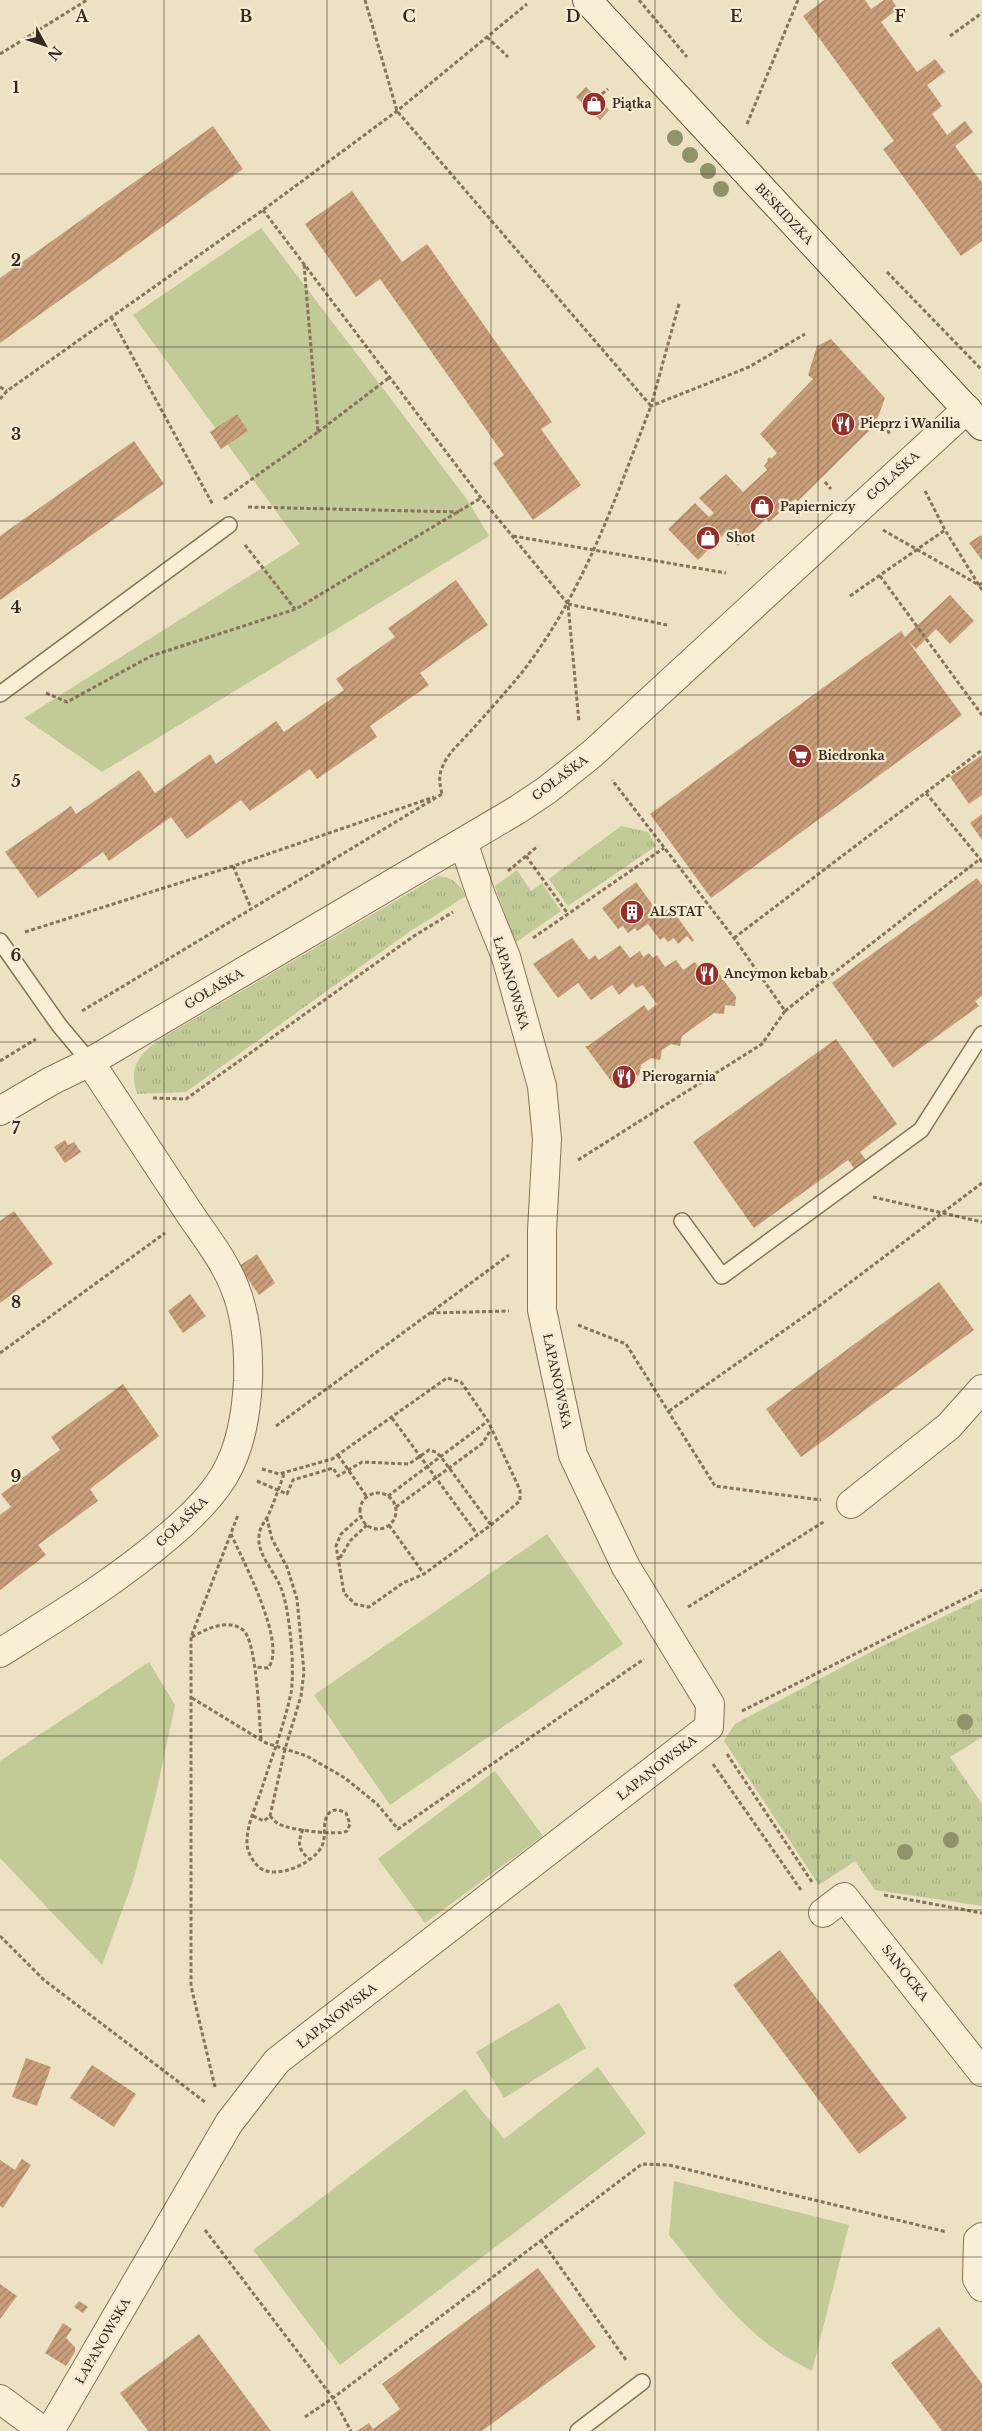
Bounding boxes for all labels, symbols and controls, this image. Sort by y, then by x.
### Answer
text: A [75,6,90,26]
text: B [240,6,253,26]
text: C [402,6,416,26]
text: D [566,6,580,26]
text: E [730,6,742,26]
text: F [894,6,906,26]
north arrow [20,20,70,70]
text: N [44,43,66,64]
text: 1 [13,77,20,97]
shop icon: Piątka [581,91,607,117]
place label: Piątka [612,96,651,111]
street label: BESKIDZKA [752,180,817,248]
text: 2 [11,250,21,270]
restaurant icon: Pieprz i Wanilia [830,411,856,437]
place label: Pieprz i Wanilia [860,416,961,431]
text: 3 [11,424,21,444]
street label: GOŁAŚKA [862,447,923,503]
shop icon: Papierniczy [749,494,775,520]
place label: Papierniczy [780,499,856,514]
shop icon: Shot [695,525,721,551]
place label: Shot [726,530,755,545]
text: 4 [11,597,21,617]
supermarket icon: Biedronka [787,743,813,769]
place label: Biedronka [818,748,885,763]
street label: GOŁAŚKA [528,751,591,803]
text: 5 [11,771,21,791]
building icon: ALSTAT [619,899,645,925]
place label: ALSTAT [649,904,704,919]
street label: ŁAPANOWSKA [490,934,533,1032]
text: 6 [11,945,22,965]
restaurant icon: Ancymon kebab [694,961,720,987]
street label: GOŁAŚKA [181,964,247,1012]
place label: Ancymon kebab [723,966,828,981]
restaurant icon: Pierogarnia [611,1064,637,1090]
place label: Pierogarnia [642,1069,716,1084]
text: 7 [12,1118,21,1138]
text: 8 [11,1292,21,1312]
street label: ŁAPANOWSKA [540,1332,575,1430]
text: 9 [11,1466,22,1486]
street label: GOŁAŚKA [152,1492,211,1550]
street label: ŁAPANOWSKA [614,1731,700,1803]
street label: SANOCKA [879,1942,932,2004]
street label: ŁAPANOWSKA [294,1979,380,2051]
street label: ŁAPANOWSKA [72,2294,134,2386]

